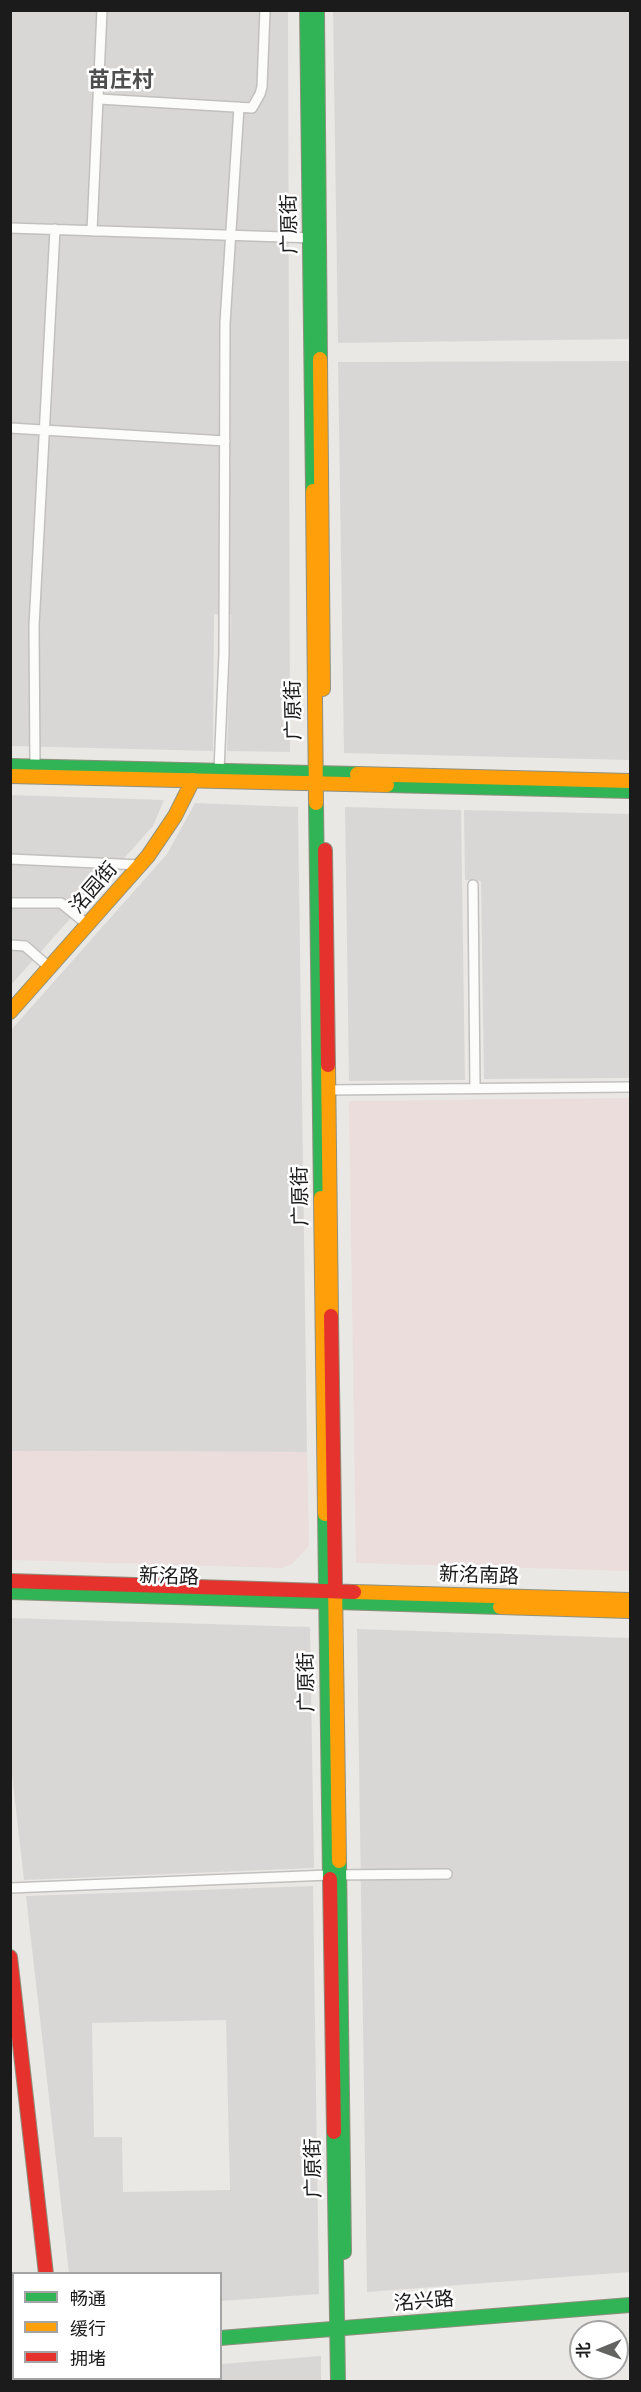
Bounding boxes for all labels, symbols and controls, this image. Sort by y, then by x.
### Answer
district label: 苗庄村 [88,68,154,94]
street label: 广原街 [277,194,303,254]
street label: 广原街 [281,680,307,740]
street label: 洺园街 [65,857,123,919]
street label: 广原街 [288,1166,314,1226]
street label: 新洺南路 [439,1563,519,1589]
street label: 新洺路 [139,1564,199,1590]
street label: 广原街 [294,1652,320,1712]
street label: 广原街 [301,2138,327,2198]
legend [12,2272,222,2380]
text: 畅通 [70,2287,106,2310]
street label: 洺兴路 [393,2287,455,2317]
text: 缓行 [70,2317,106,2340]
north arrow [569,2320,629,2380]
text: 北 [573,2342,593,2358]
text: 拥堵 [70,2347,106,2370]

